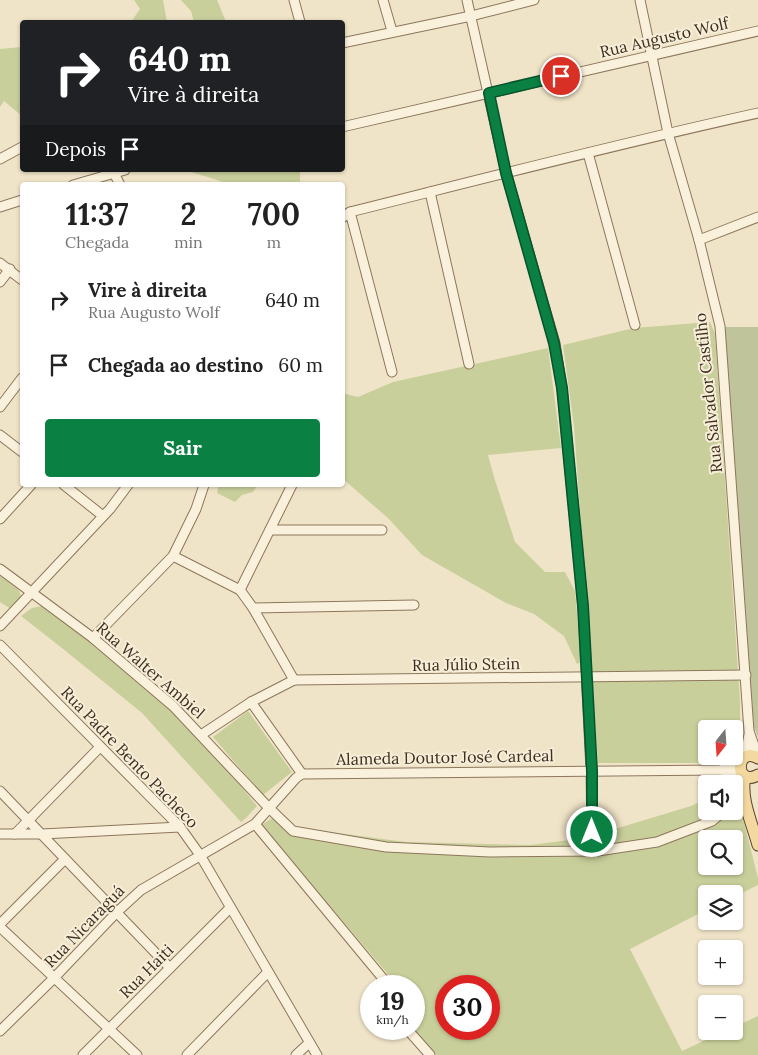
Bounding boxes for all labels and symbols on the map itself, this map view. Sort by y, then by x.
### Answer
street label: Rua Augusto Wolf [598,12,732,62]
pin [540,55,582,97]
street label: Rua Salvador Castilho [690,312,726,474]
street label: Rua Walter Ambiel [93,617,209,723]
street label: Rua Júlio Stein [412,653,520,675]
street label: Rua Padre Bento Pacheco [57,682,203,832]
north arrow [698,720,742,765]
street label: Alameda Doutor José Cardeal [335,745,554,769]
position arrow [565,805,617,857]
street label: Rua Nicaraguá [40,880,128,972]
street label: Rua Haiti [115,940,177,1002]
speed limit sign: 30 [435,975,500,1040]

